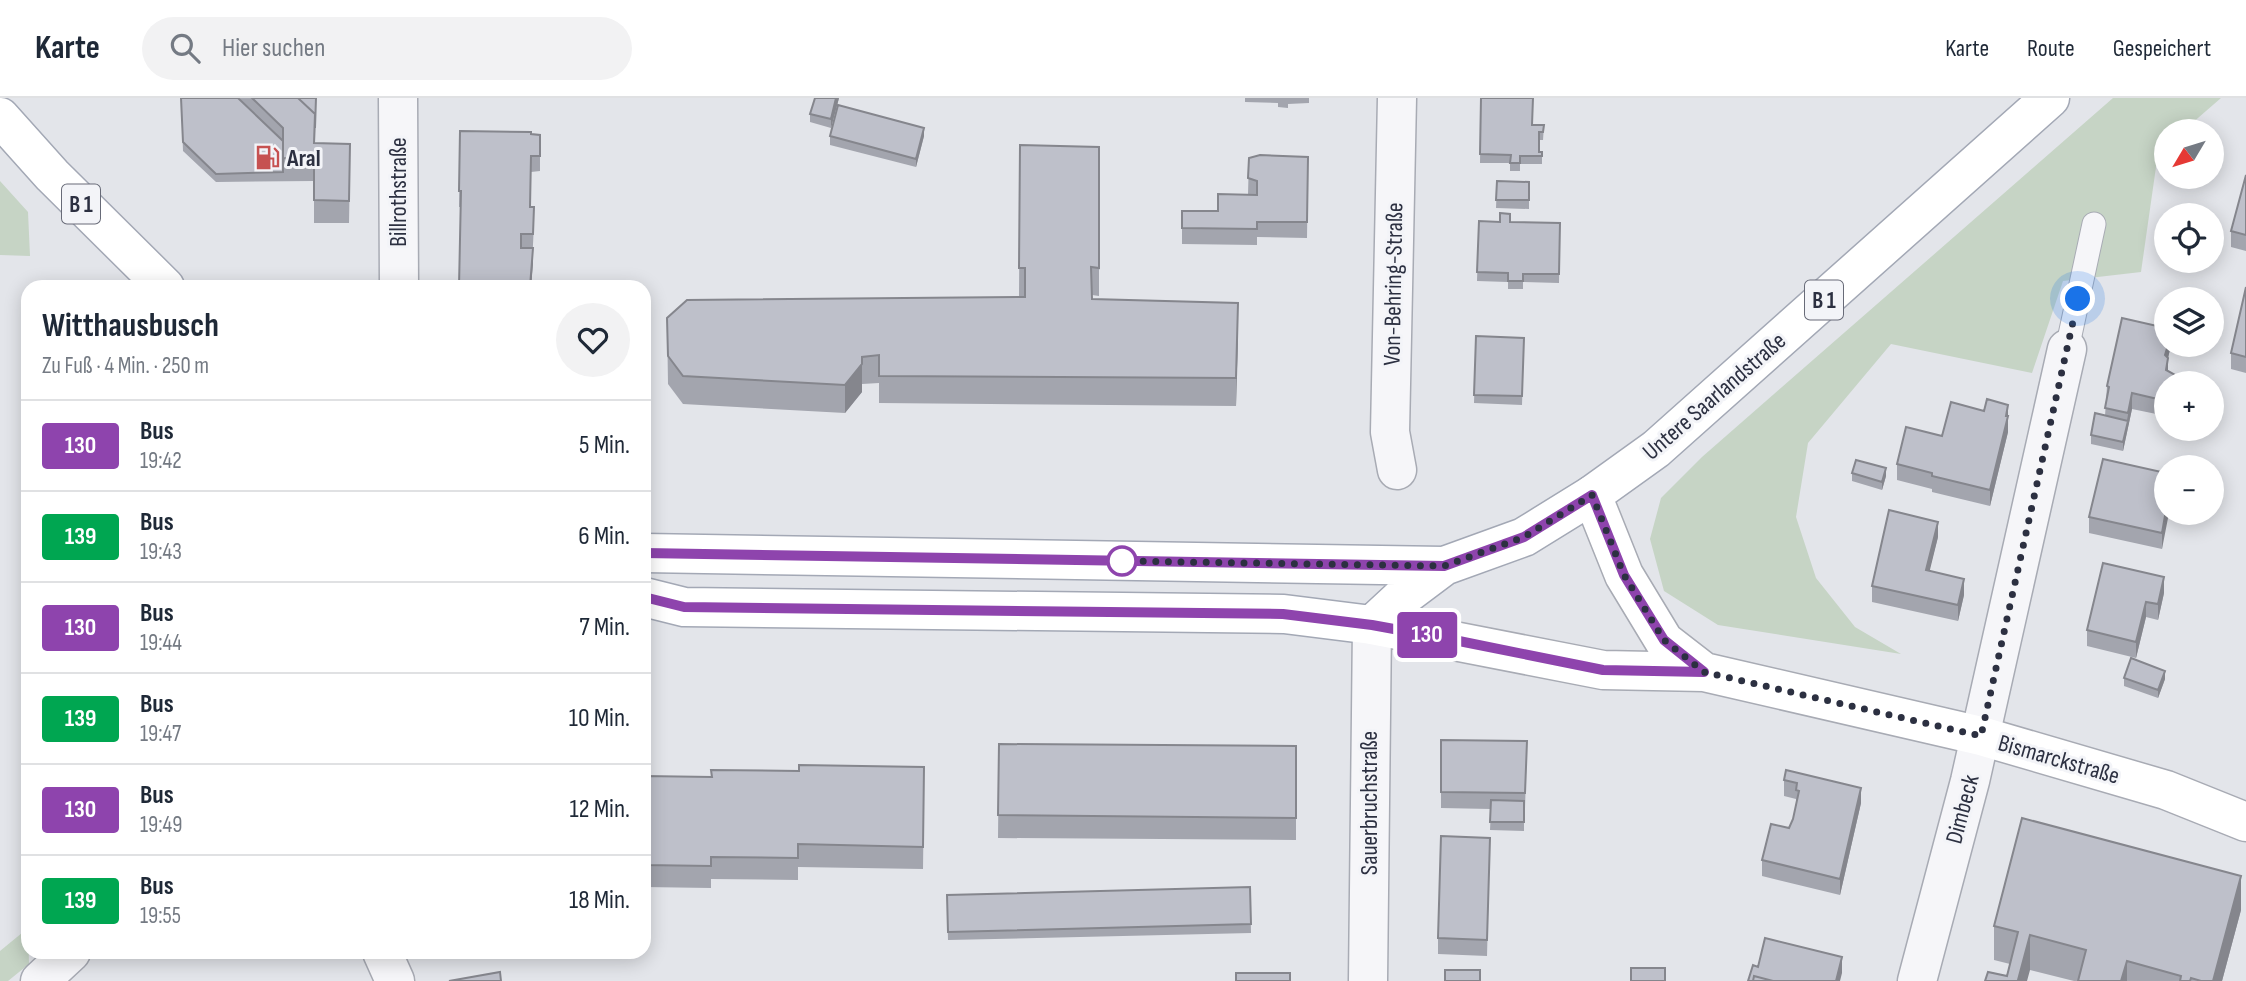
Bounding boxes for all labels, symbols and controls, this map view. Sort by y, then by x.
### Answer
search box [142,17,632,80]
text: Karte [35,28,100,68]
icon: search [166,29,204,67]
text: Hier suchen [222,33,325,64]
text: Karte [1945,34,1989,63]
text: Route [2027,34,2075,63]
text: Gespeichert [2113,34,2211,63]
north arrow [2154,119,2224,189]
map controls [2154,119,2224,525]
street label: Billrothstraße [384,137,413,247]
fuel station icon: Aral [253,144,281,172]
place label: Aral [286,144,321,173]
road number: B 1 [62,184,100,223]
street label: Von-Behring-Straße [1378,202,1409,366]
button: locate [2154,203,2224,273]
road number: B 1 [1805,280,1843,320]
your location [2060,281,2095,316]
button: layers [2154,287,2224,357]
button: heart [556,303,630,377]
text: Witthausbusch [42,306,219,346]
street label: Untere Saarlandstraße [1637,326,1792,466]
text: Zu Fuß · 4 Min. · 250 m [42,352,209,380]
button: + [2154,371,2224,441]
text: Bus [140,416,174,447]
text: 5 Min. [579,430,630,461]
text: 130 [65,431,96,460]
text: 19:42 [140,447,182,475]
button: − [2154,455,2224,525]
text: Bus [140,507,174,538]
text: 6 Min. [578,521,630,552]
text: 139 [65,522,96,551]
text: 19:43 [140,538,182,566]
unlabelled marker [1107,546,1137,576]
text: Bus [140,598,174,629]
text: 7 Min. [579,612,630,643]
line badge: 130 [1387,612,1467,658]
text: 130 [65,613,96,642]
text: 130 [1411,620,1443,649]
text: 19:44 [140,629,182,657]
text: Bus [140,689,174,720]
text: 10 Min. [569,703,630,734]
text: 139 [65,704,96,733]
text: 19:47 [140,720,181,748]
street label: Bismarckstraße [1995,728,2123,791]
street label: Sauerbruchstraße [1355,731,1384,875]
street label: Dimbeck [1939,772,1986,847]
text: Bus [140,780,174,811]
text: 12 Min. [569,794,630,825]
text: 130 [65,795,96,824]
text: 19:49 [140,811,182,839]
text: Bus [140,871,174,902]
text: 18 Min. [569,885,630,916]
text: 139 [65,886,96,915]
text: 19:55 [140,902,181,930]

